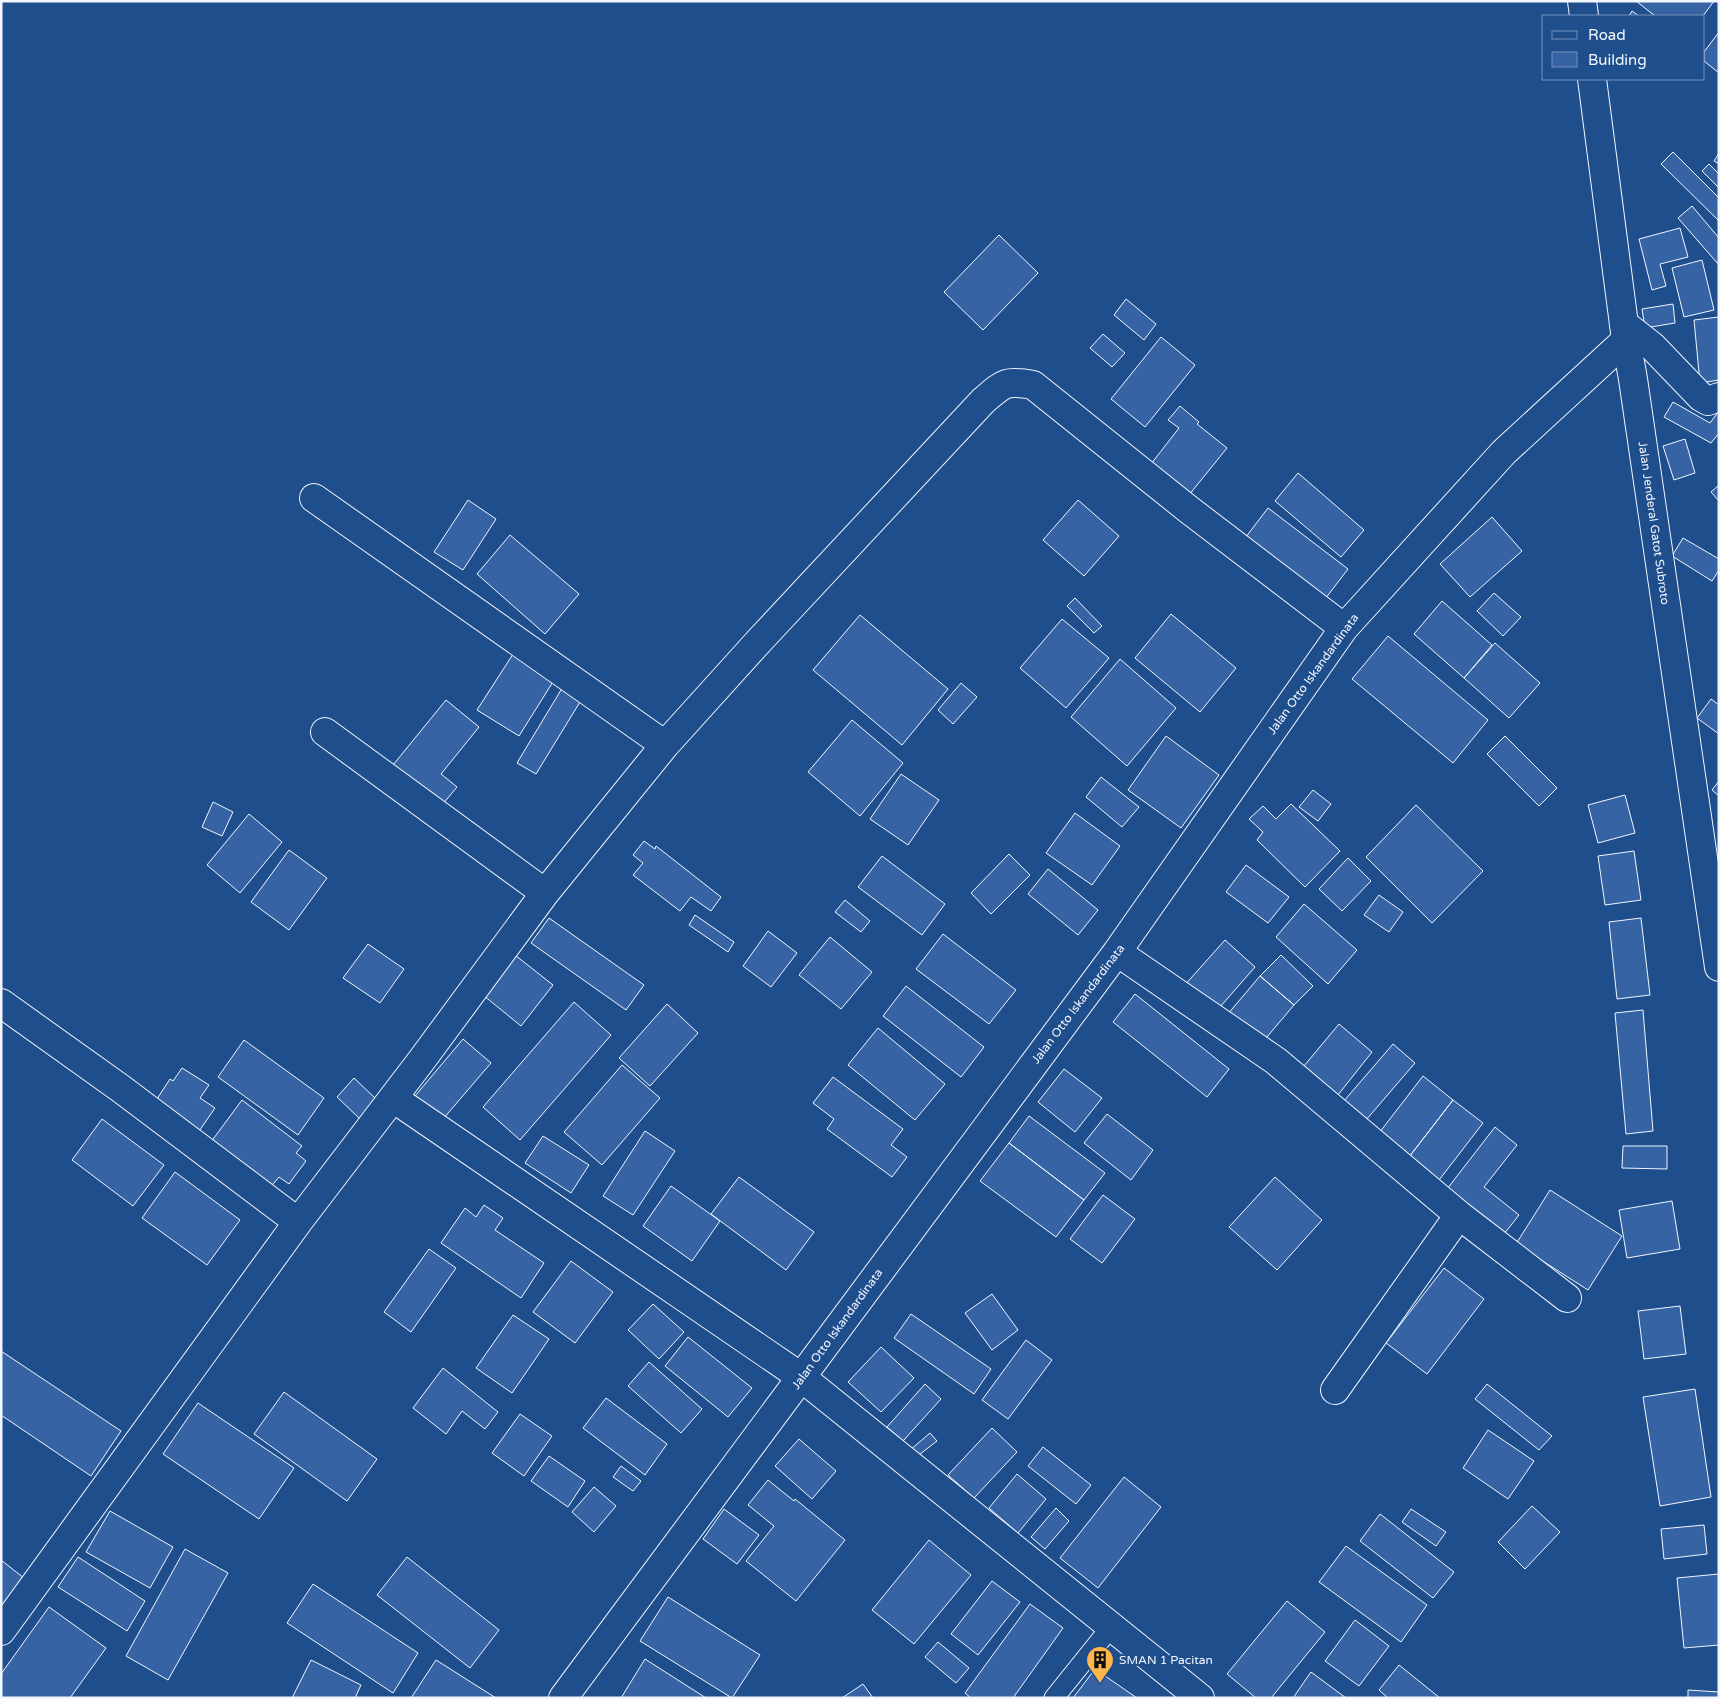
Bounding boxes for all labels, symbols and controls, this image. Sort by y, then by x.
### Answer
legend [1542,15,1705,80]
text: Road [1588,26,1626,44]
text: Building [1588,51,1647,69]
street label: Jalan Jenderal Gatot Subroto [1636,440,1672,606]
street label: Jalan Otto Iskandardinata [1264,611,1362,737]
street label: Jalan Otto Iskandardinata [1029,942,1127,1066]
street label: Jalan Otto Iskandardinata [788,1266,886,1392]
building icon: SMAN 1 Pacitan [1085,1645,1115,1684]
place label: SMAN 1 Pacitan [1119,1653,1213,1667]

